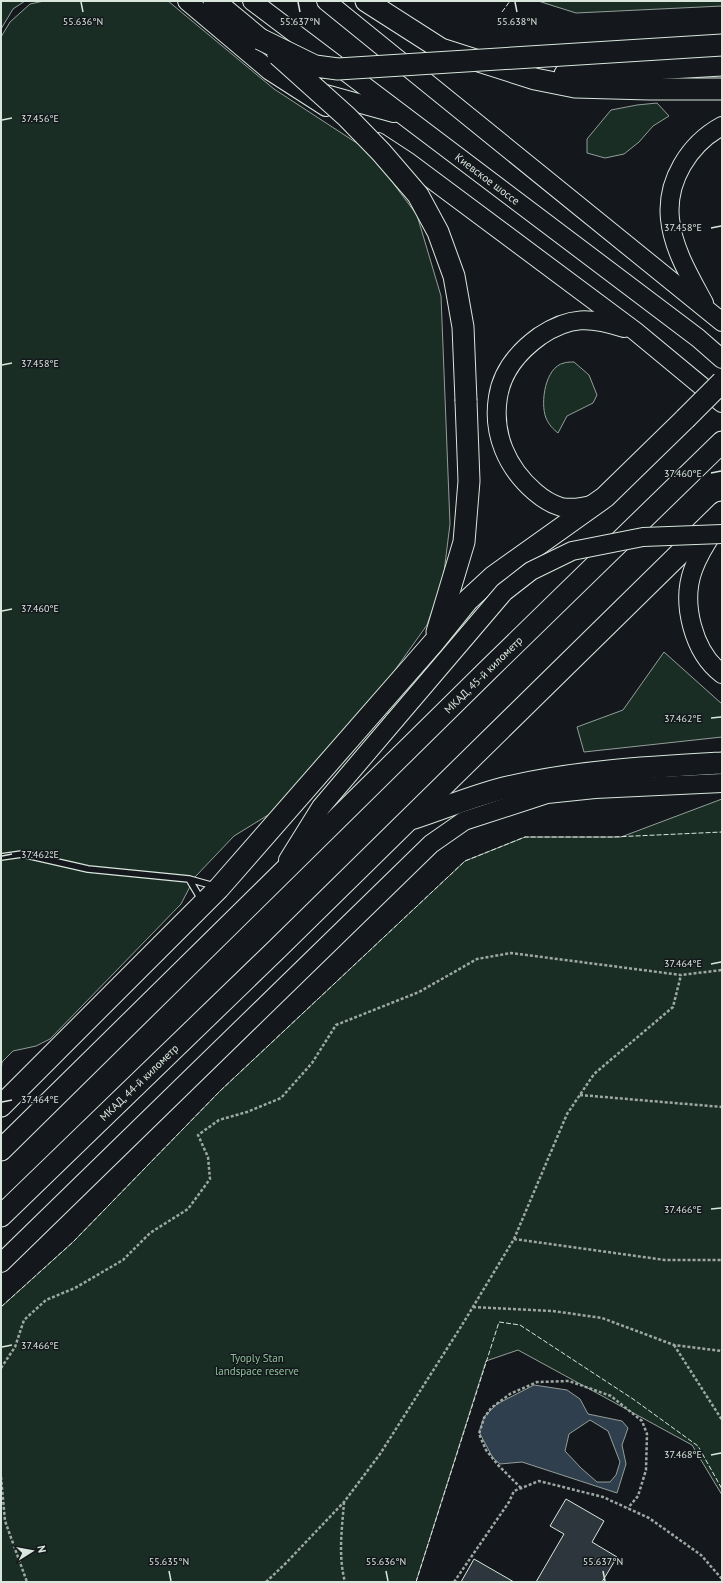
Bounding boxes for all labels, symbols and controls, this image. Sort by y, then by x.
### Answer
text: 55.636°N [63,15,103,28]
text: 55.637°N [280,15,320,28]
text: 55.638°N [497,15,537,28]
text: 37.456°E [21,112,59,125]
street label: Киевское шоссе [452,150,523,208]
text: 37.458°E [664,221,702,234]
text: 37.458°E [21,357,59,370]
text: 37.460°E [664,467,702,480]
text: 37.460°E [21,602,59,615]
street label: МКАД, 45-й километр [441,633,525,716]
text: 37.462°E [664,712,702,725]
text: 37.462°E [21,848,59,861]
text: 37.464°E [664,957,702,970]
street label: МКАД, 44-й километр [97,1041,181,1124]
text: 37.464°E [21,1093,59,1106]
text: 37.466°E [664,1203,702,1216]
text: 37.466°E [21,1339,59,1352]
park label: Tyoply Stan landspace reserve [215,1351,299,1378]
text: 37.468°E [664,1448,702,1461]
north arrow [12,1531,52,1571]
text: N [34,1544,49,1554]
text: 55.635°N [149,1555,189,1568]
text: 55.636°N [366,1555,406,1568]
text: 55.637°N [583,1555,623,1568]

